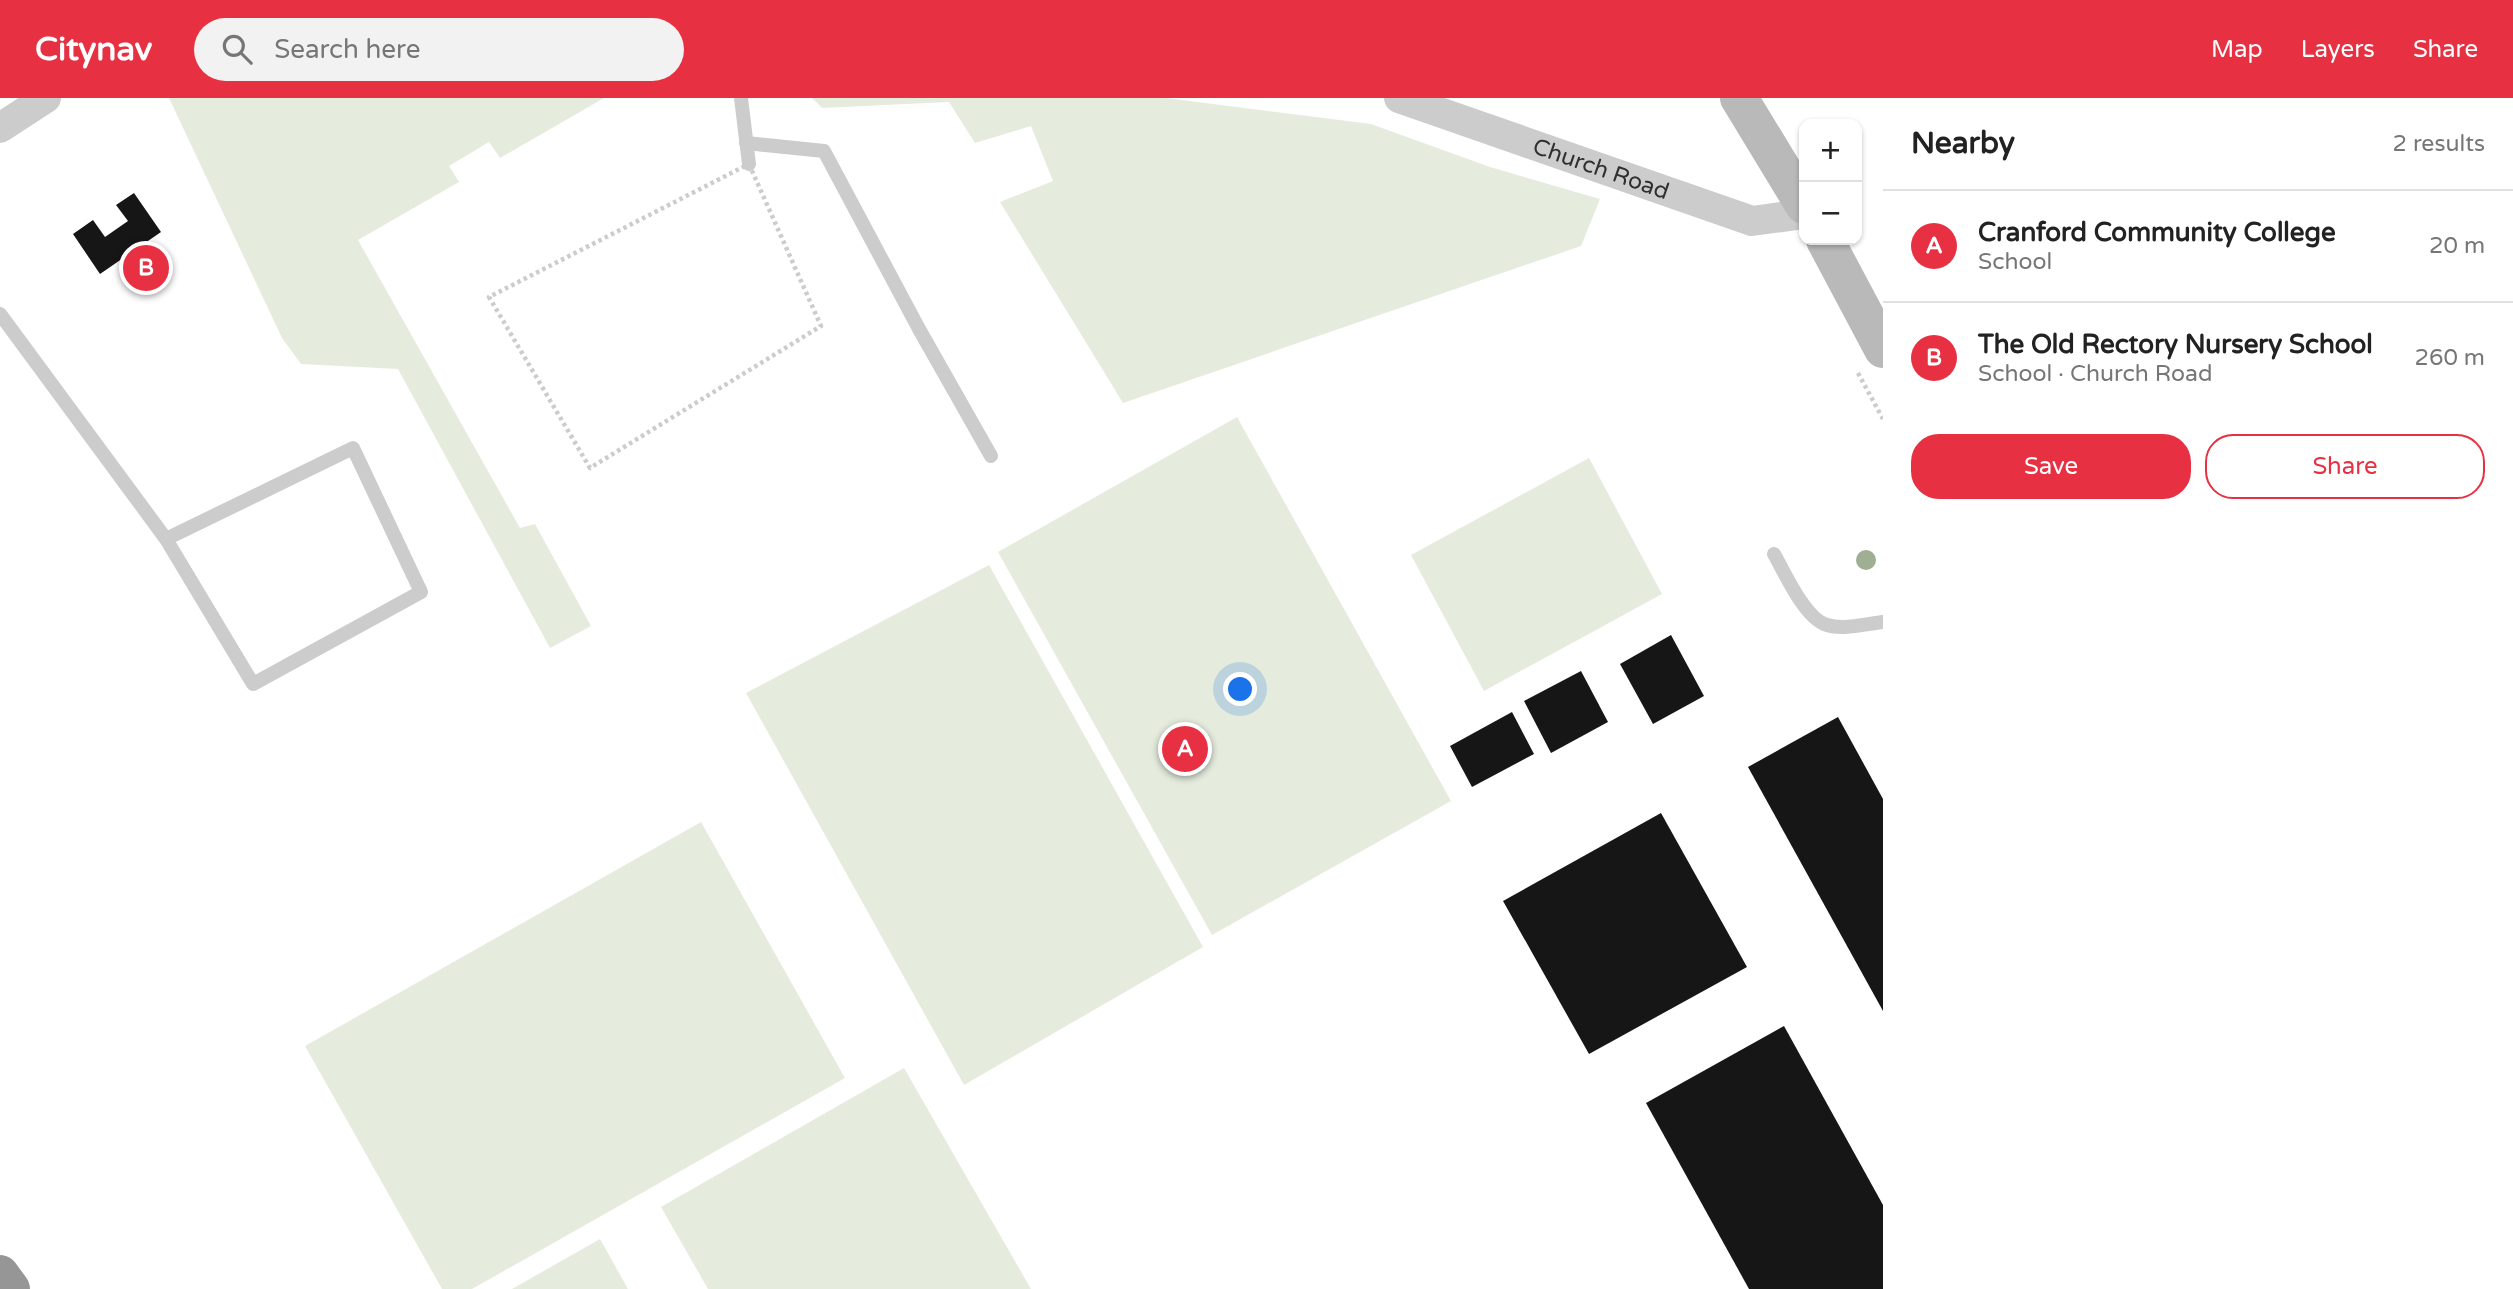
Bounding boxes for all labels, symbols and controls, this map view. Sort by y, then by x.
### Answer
search box [194,18,684,81]
text: Citynav [35,30,152,69]
icon: search [218,30,256,68]
text: Search here [274,34,420,65]
text: Map [2211,35,2263,64]
text: Layers [2301,35,2375,64]
text: Share [2413,35,2478,64]
map controls [1799,119,1862,245]
button: + [1799,119,1862,182]
text: Nearby [1911,125,2015,162]
text: 2 results [2392,130,2485,158]
street label: Church Road [1529,133,1673,206]
button: − [1799,182,1862,245]
text: Cranford Community College [1978,217,2336,248]
text: A [1925,232,1943,260]
text: 20 m [2429,232,2485,260]
pin: B [123,242,169,294]
text: School [1978,248,2052,276]
text: The Old Rectory Nursery School [1978,329,2373,360]
text: B [1926,344,1942,372]
text: 260 m [2415,344,2485,372]
text: School · Church Road [1978,360,2213,388]
button: Save [1911,434,2191,499]
button: Share [2205,434,2485,499]
your location [1223,672,1257,706]
pin: A [1162,723,1208,775]

